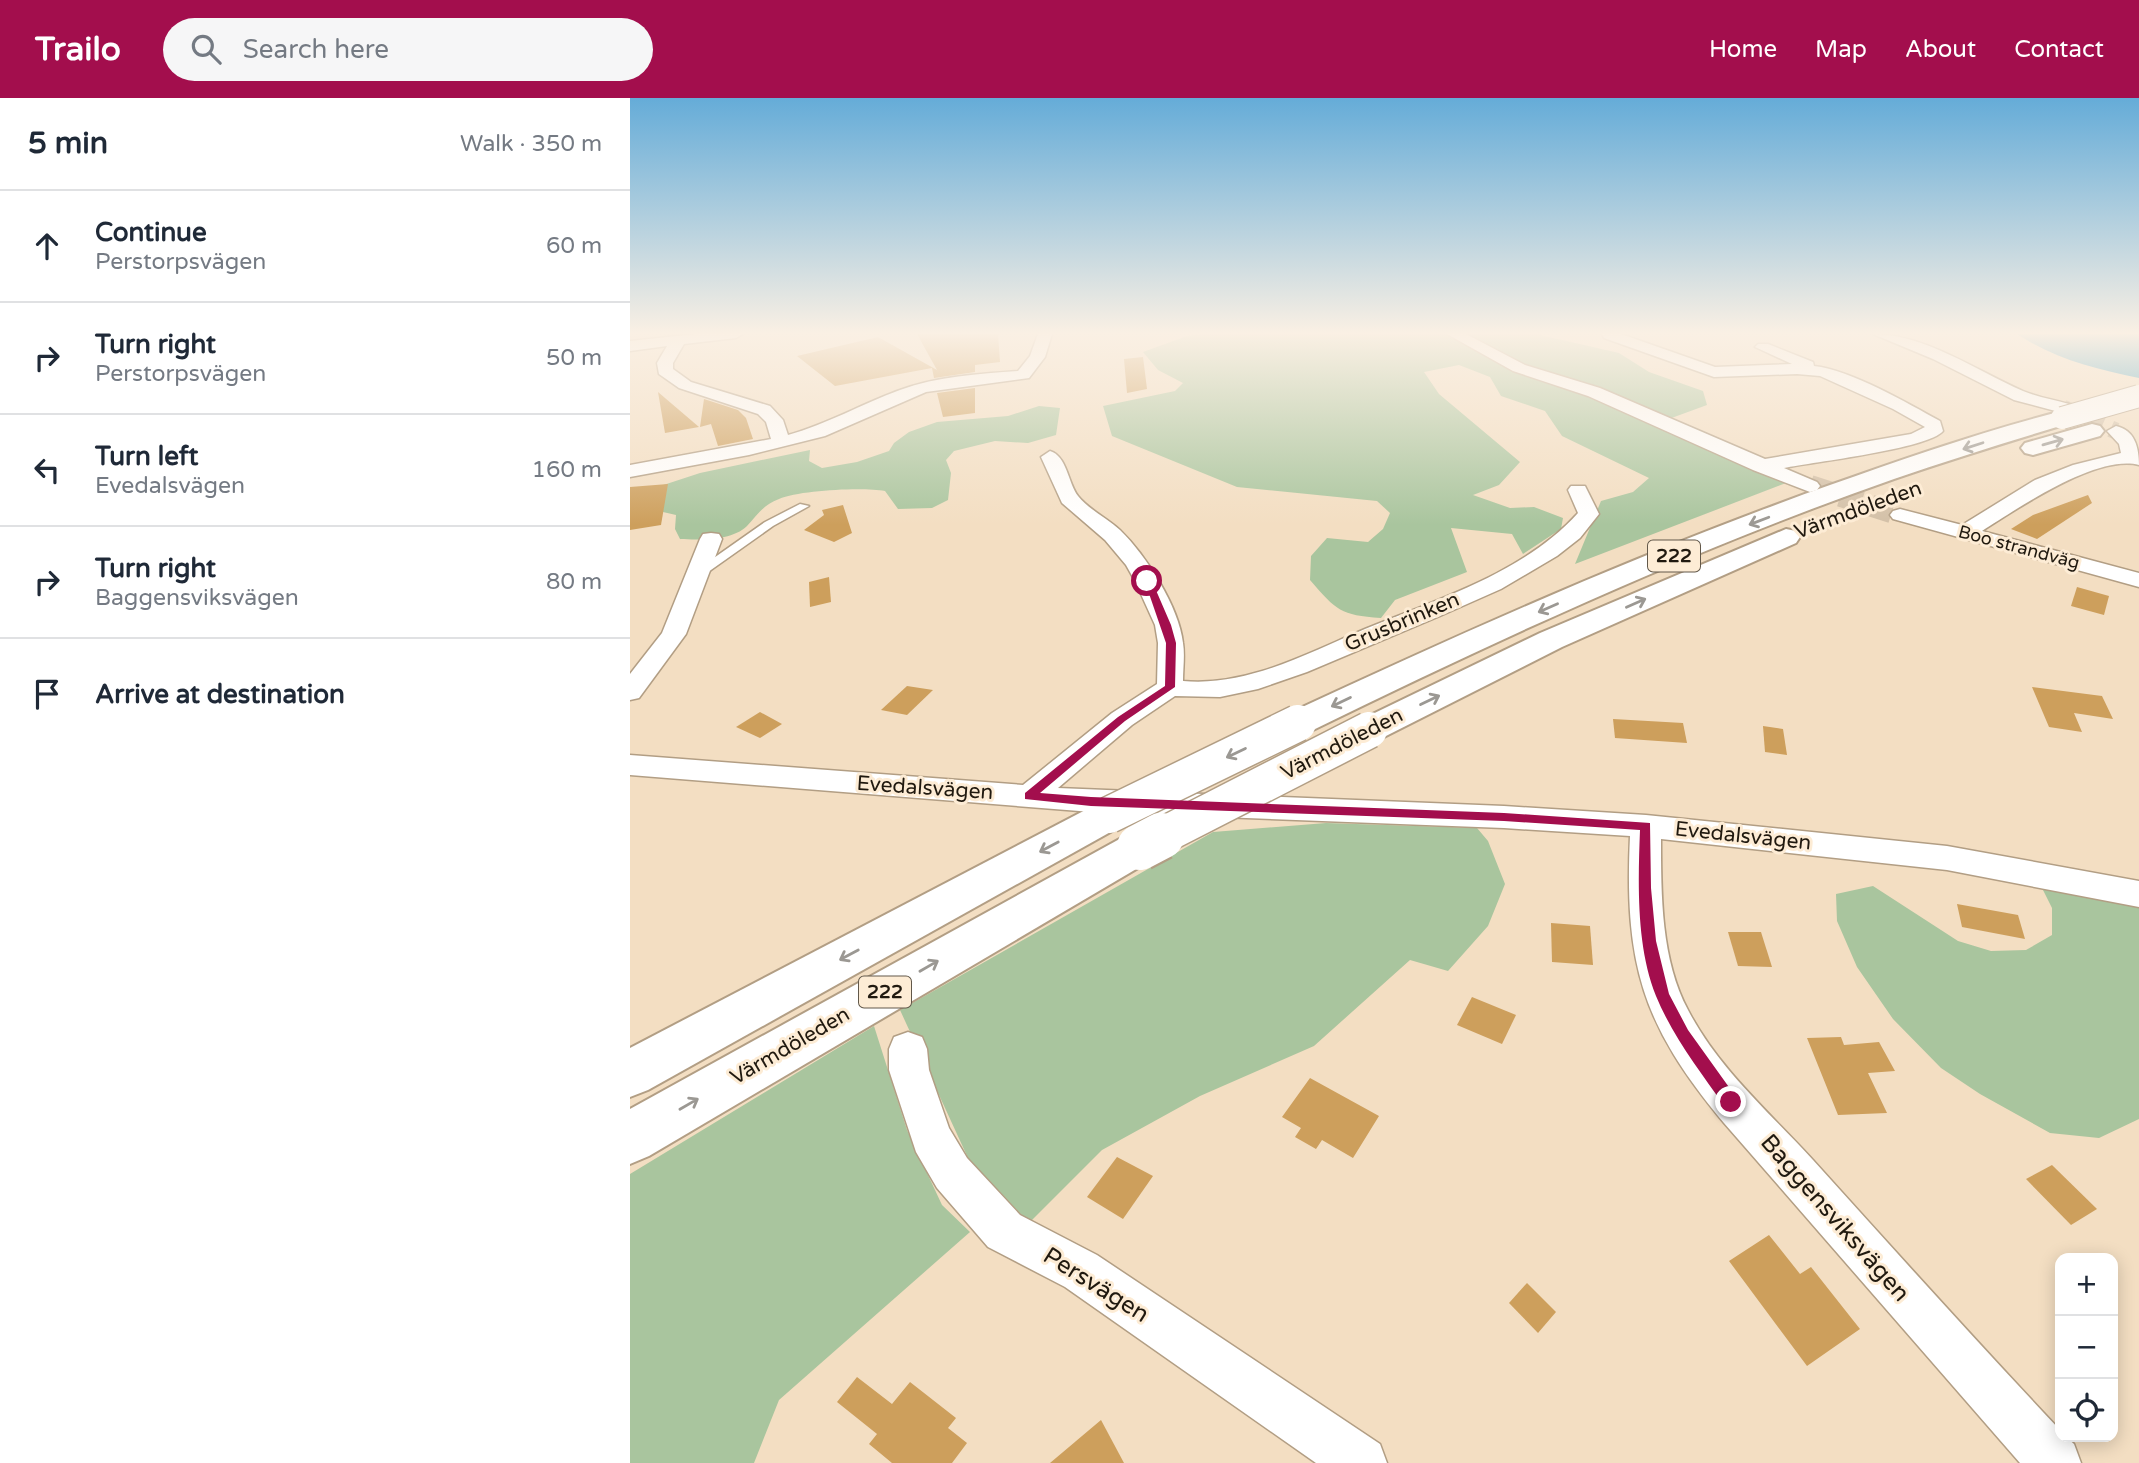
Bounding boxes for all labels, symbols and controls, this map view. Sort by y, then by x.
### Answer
search box [163,18,653,81]
text: Trailo [35,30,121,69]
icon: search [187,30,225,68]
text: Search here [243,34,389,65]
text: Home [1709,35,1777,64]
text: Map [1815,35,1867,64]
text: About [1905,35,1976,64]
text: Contact [2014,35,2104,64]
text: 5 min [28,125,108,162]
text: Walk · 350 m [460,130,602,158]
text: Continue [95,217,207,248]
icon: ahead [28,227,66,265]
text: 60 m [546,232,602,260]
text: Perstorpsvägen [95,248,266,276]
text: Turn right [95,329,216,360]
icon: right [28,339,66,377]
text: 50 m [546,344,602,372]
text: Perstorpsvägen [95,360,266,388]
one-way arrow [2041,435,2064,448]
one-way arrow [1963,440,1985,453]
text: Turn left [95,441,198,472]
icon: left [28,451,66,489]
text: 160 m [532,456,602,484]
text: Evedalsvägen [95,472,245,500]
street label: Värmdöleden [1791,475,1925,545]
one-way arrow [1748,516,1770,529]
street label: Boo strandväg [1956,520,2082,574]
road number: 222 [1648,540,1700,572]
text: Turn right [95,553,216,584]
icon: right [28,563,66,601]
route start [1131,565,1162,596]
text: 80 m [546,568,602,596]
text: Baggensviksvägen [95,584,299,612]
street label: Grusbrinken [1341,587,1463,657]
one-way arrow [1624,596,1646,609]
one-way arrow [1538,602,1560,615]
icon: arrive [28,675,66,713]
text: Arrive at destination [95,679,345,710]
one-way arrow [1419,693,1440,707]
one-way arrow [1331,696,1352,709]
street label: Värmdöleden [1277,703,1407,785]
one-way arrow [1226,746,1247,760]
street label: Evedalsvägen [856,771,994,805]
street label: Evedalsvägen [1674,816,1812,856]
one-way arrow [1039,841,1060,854]
one-way arrow [839,948,859,962]
one-way arrow [919,959,939,973]
road number: 222 [859,976,911,1007]
street label: Värmdöleden [726,1002,854,1090]
route end [1715,1086,1746,1117]
one-way arrow [679,1097,699,1111]
street label: Baggensviksvägen [1754,1128,1916,1308]
street label: Persvägen [1038,1241,1154,1329]
map controls [2055,1253,2118,1442]
button: + [2055,1253,2118,1316]
button: − [2055,1316,2118,1379]
button: locate [2055,1379,2118,1442]

